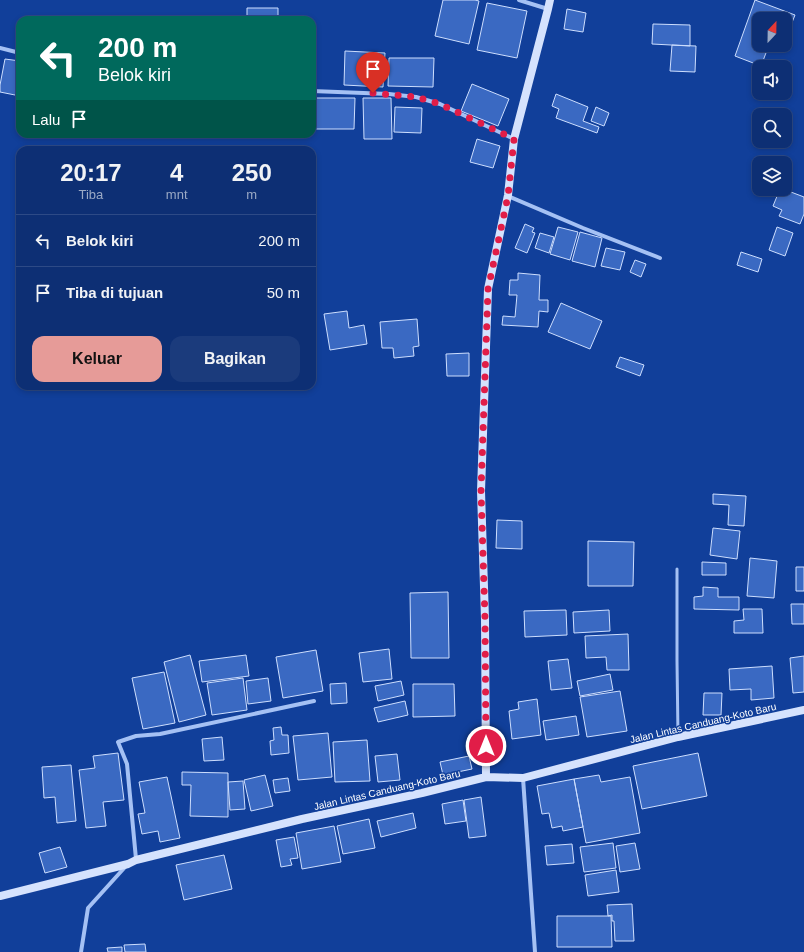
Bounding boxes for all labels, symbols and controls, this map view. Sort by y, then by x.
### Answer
north arrow [752,12,792,52]
map controls [752,12,792,196]
icon: left [32,32,84,84]
text: 200 m [98,32,177,63]
pin [356,52,390,93]
icon: arrive [362,58,384,80]
button: sound [752,60,792,100]
text: Belok kiri [98,65,171,85]
icon: arrive [68,108,90,130]
button: search [752,108,792,148]
text: Lalu [32,111,60,128]
button: layers [752,156,792,196]
text: 20:17 [60,159,122,186]
text: 4 [170,159,183,186]
text: 250 [232,159,272,186]
text: Tiba [79,187,103,202]
text: mnt [166,187,188,202]
text: m [246,187,257,202]
icon: left [32,230,54,252]
text: Belok kiri [66,232,134,249]
text: 200 m [258,232,300,249]
icon: arrive [32,282,54,304]
text: Tiba di tujuan [66,284,163,301]
text: 50 m [267,284,300,301]
button: Keluar [32,336,162,382]
button: Bagikan [170,336,300,382]
street label: Jalan Lintas Canduang-Koto Baru [629,701,777,745]
position arrow [465,725,507,767]
street label: Jalan Lintas Canduang-Koto Baru [313,768,461,812]

